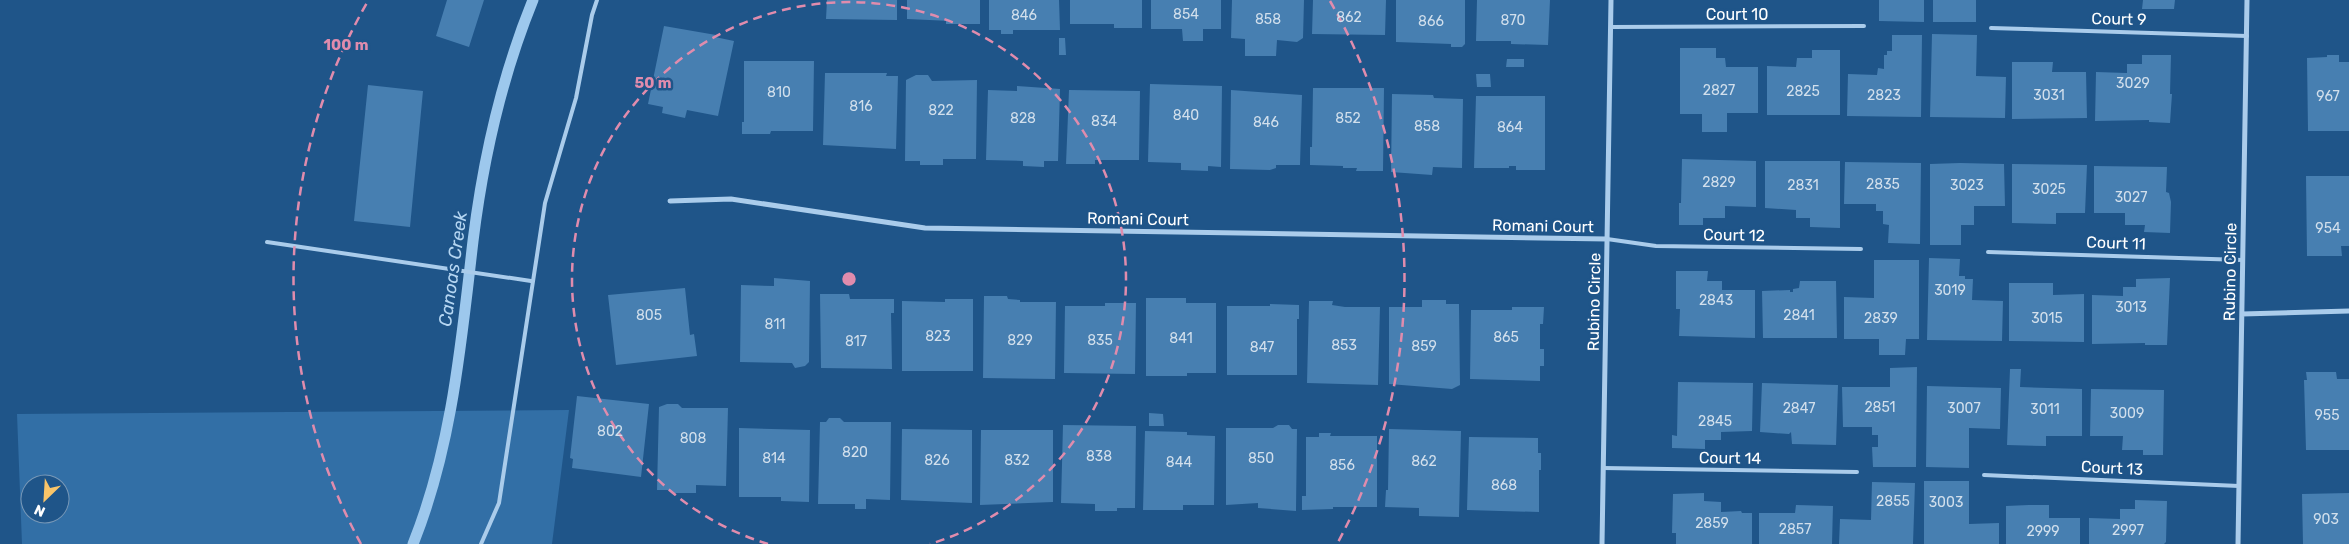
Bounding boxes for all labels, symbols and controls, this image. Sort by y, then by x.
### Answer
street label: Court 10 [1706,5,1768,24]
house number: 854 [1173,6,1199,23]
house number: 846 [1011,7,1037,24]
house number: 862 [1336,9,1362,26]
street label: Court 9 [2091,9,2147,29]
house number: 858 [1255,11,1281,28]
house number: 870 [1501,12,1526,29]
house number: 866 [1418,13,1444,30]
text: 100 m [324,36,368,54]
text: 50 m [635,74,671,92]
house number: 3029 [2116,75,2150,92]
house number: 2827 [1703,82,1735,99]
house number: 2825 [1786,83,1820,100]
house number: 810 [767,84,791,101]
house number: 2823 [1867,87,1901,104]
house number: 3031 [2033,87,2065,104]
house number: 967 [2316,88,2340,105]
house number: 816 [849,98,873,115]
house number: 822 [928,102,954,119]
house number: 840 [1173,107,1199,124]
house number: 828 [1010,110,1036,127]
house number: 852 [1335,110,1361,127]
house number: 834 [1091,113,1117,130]
house number: 846 [1253,114,1279,131]
house number: 858 [1414,118,1440,135]
house number: 864 [1497,119,1523,136]
house number: 2829 [1702,174,1736,191]
house number: 2835 [1866,176,1900,193]
house number: 2831 [1787,177,1819,194]
house number: 3023 [1950,177,1984,194]
house number: 3025 [2032,181,2066,198]
house number: 3027 [2115,189,2147,206]
water label: Canoas Creek [434,209,472,328]
street label: Romani Court [1087,209,1189,229]
street label: Romani Court [1492,216,1594,236]
house number: 954 [2315,220,2341,237]
street label: Rubino Circle [2220,223,2240,321]
street label: Court 12 [1703,225,1765,245]
street label: Court 11 [2086,232,2146,254]
street label: Rubino Circle [1584,253,1604,351]
centre of rings [840,270,858,288]
house number: 3019 [1934,282,1966,299]
house number: 2843 [1699,292,1733,309]
house number: 3013 [2115,299,2147,316]
house number: 805 [636,307,662,324]
house number: 2841 [1783,307,1815,324]
house number: 2839 [1864,310,1898,327]
house number: 3015 [2031,310,2063,327]
house number: 811 [765,316,785,333]
house number: 823 [925,328,951,345]
house number: 865 [1493,329,1519,346]
house number: 841 [1169,330,1193,347]
house number: 829 [1007,332,1033,349]
house number: 835 [1087,332,1113,349]
house number: 817 [845,333,867,350]
house number: 853 [1331,337,1357,354]
house number: 859 [1411,338,1437,355]
house number: 847 [1250,339,1274,356]
house number: 2851 [1864,399,1896,416]
house number: 2847 [1783,400,1815,417]
house number: 3007 [1947,400,1981,417]
house number: 3011 [2030,401,2060,418]
house number: 3009 [2110,405,2144,422]
house number: 955 [2315,407,2339,424]
house number: 2845 [1698,413,1732,430]
house number: 802 [597,423,623,440]
house number: 808 [680,430,706,447]
house number: 820 [842,444,868,461]
house number: 838 [1086,448,1112,465]
street label: Court 14 [1699,448,1761,468]
house number: 814 [762,450,786,467]
house number: 850 [1248,450,1274,467]
house number: 826 [924,452,950,469]
house number: 832 [1004,452,1030,469]
house number: 862 [1411,453,1437,470]
house number: 844 [1166,454,1192,471]
house number: 856 [1329,457,1355,474]
street label: Court 13 [2080,457,2144,479]
north arrow [20,474,70,524]
house number: 868 [1491,477,1517,494]
house number: 2855 [1876,493,1910,510]
house number: 3003 [1929,494,1963,511]
text: N [32,500,48,520]
house number: 903 [2313,511,2339,528]
house number: 2859 [1695,515,1729,532]
house number: 2857 [1779,521,1811,538]
house number: 2997 [2112,522,2144,539]
house number: 2999 [2026,523,2060,540]

